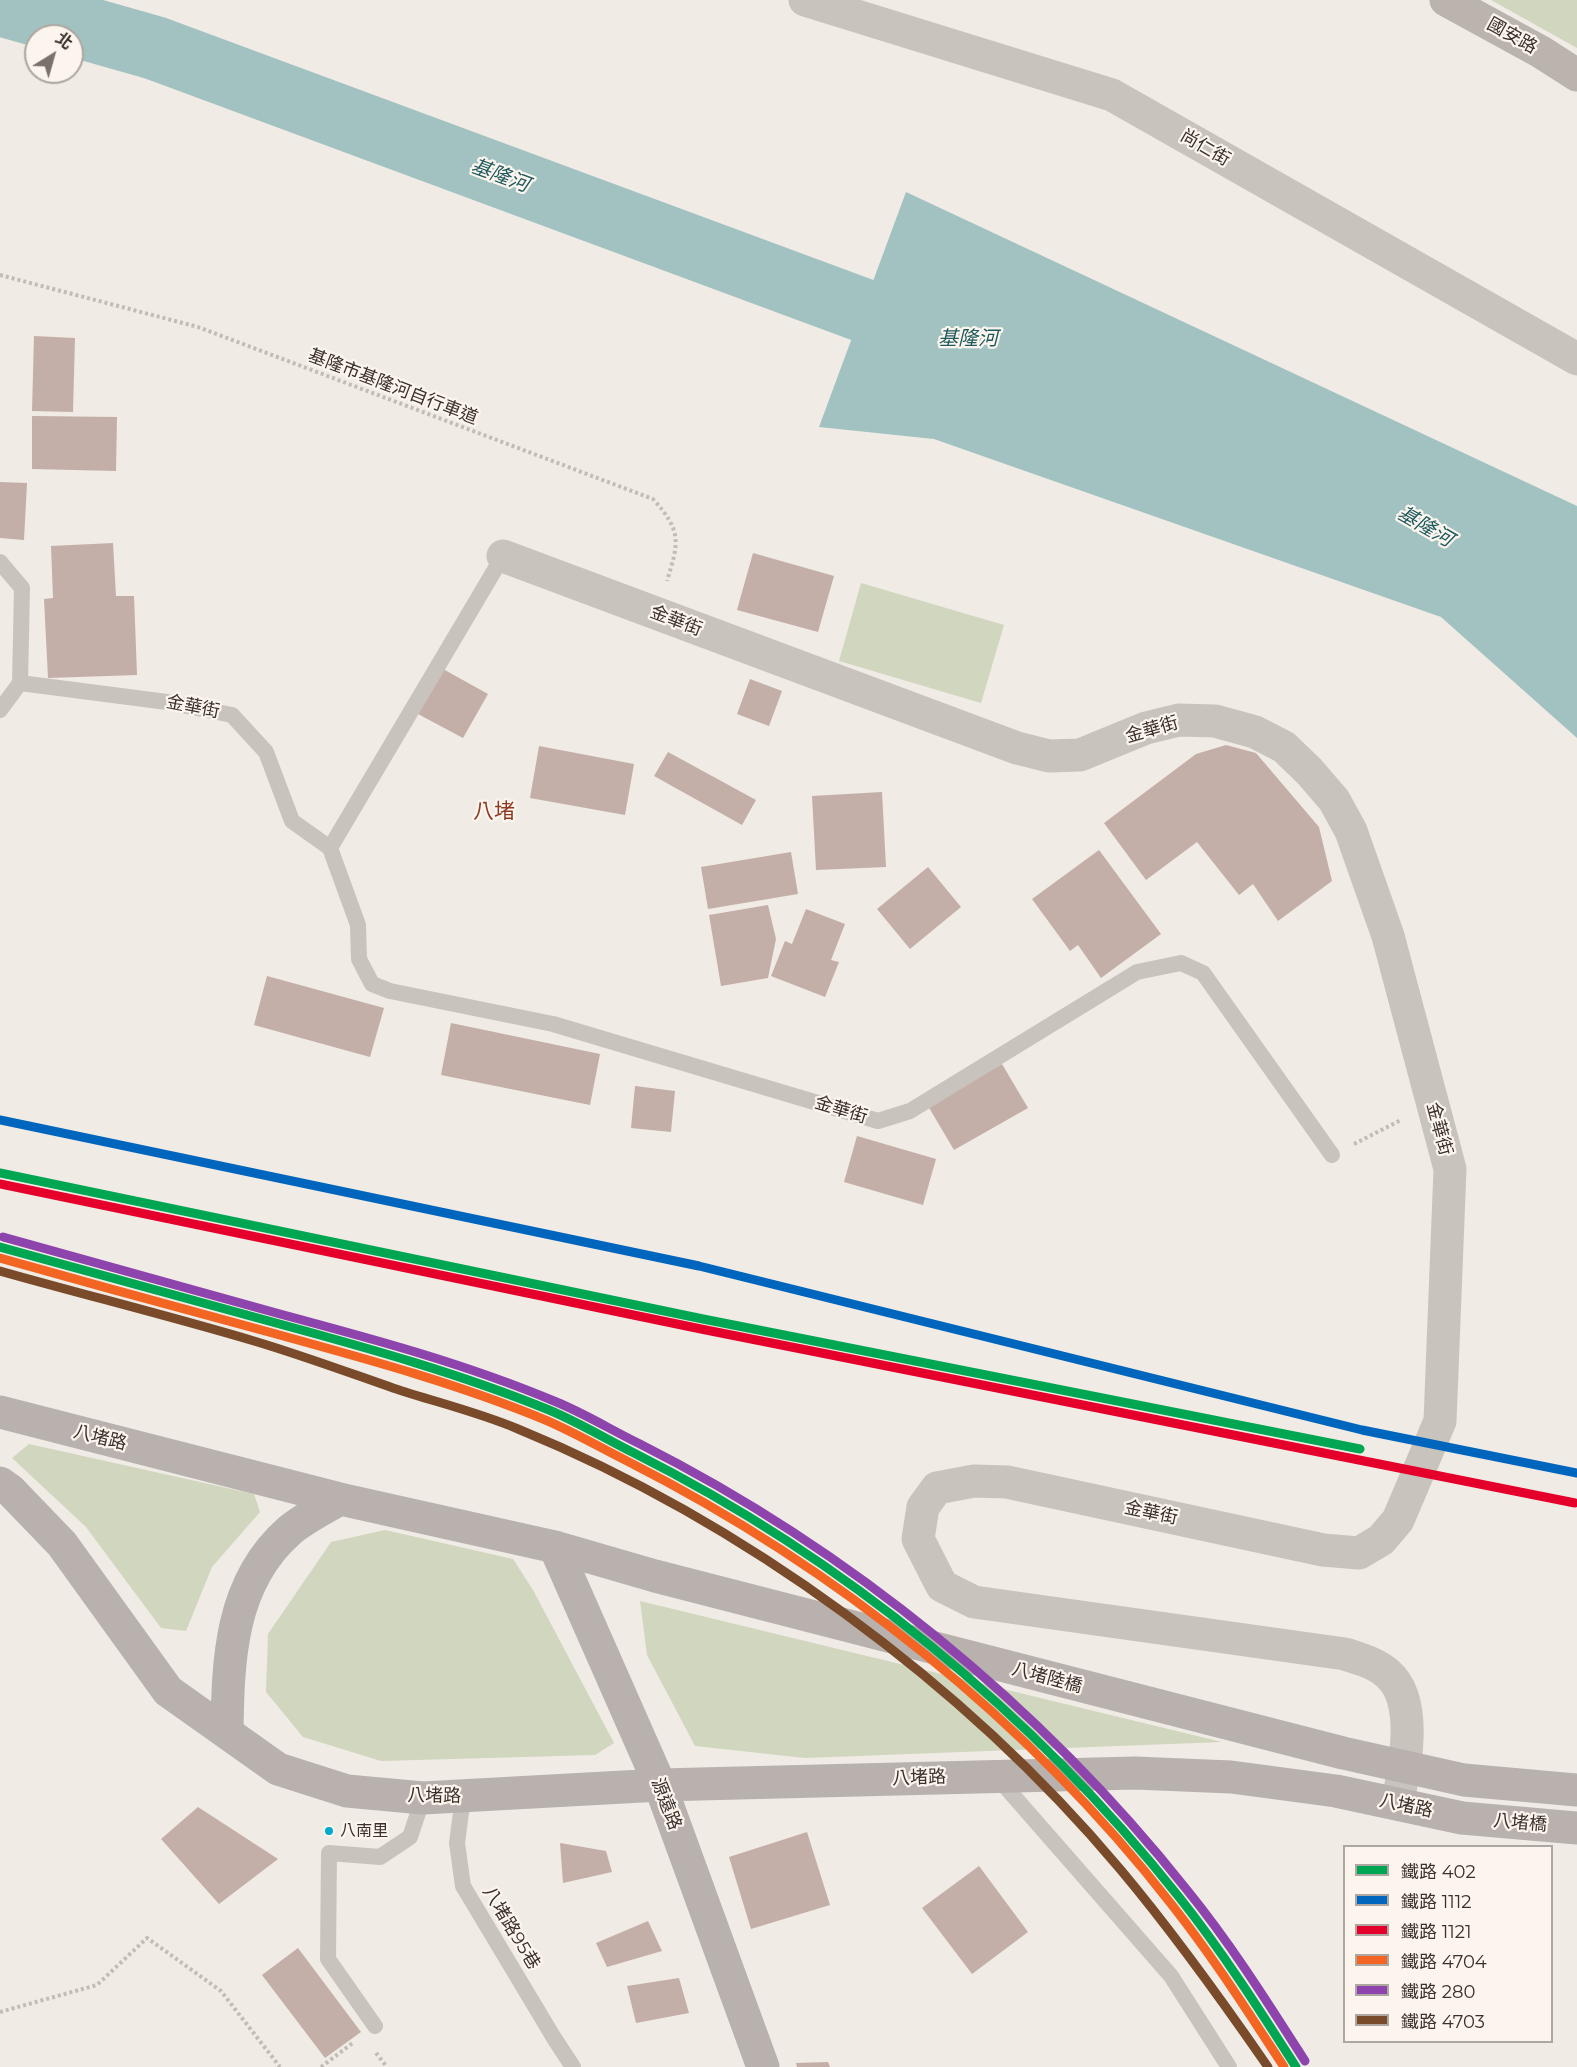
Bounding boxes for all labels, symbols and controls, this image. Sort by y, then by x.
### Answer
street label: 國安路 [1483,13,1541,59]
north arrow [24,24,84,84]
text: 北 [52,28,76,53]
street label: 尚仁街 [1176,125,1234,171]
water label: 基隆河 [468,154,532,198]
water label: 基隆河 [938,327,998,351]
street label: 基隆市基隆河自行車道 [305,345,481,429]
water label: 基隆河 [1393,502,1457,552]
street label: 金華街 [647,601,705,641]
street label: 金華街 [164,691,222,723]
street label: 金華街 [1123,712,1181,748]
district label: 八堵 [473,799,515,825]
street label: 金華街 [812,1092,870,1128]
street label: 金華街 [1422,1100,1456,1158]
street label: 八堵路 [71,1421,129,1455]
street label: 金華街 [1122,1497,1180,1529]
street label: 八堵陸橋 [1009,1658,1085,1698]
street label: 八堵路 [892,1766,946,1790]
street label: 源遠路 [646,1775,686,1833]
street label: 八堵路 [407,1785,461,1807]
street label: 八堵路 [1377,1790,1435,1822]
street label: 八堵橋 [1492,1810,1548,1836]
place label: 八南里 [340,1821,388,1841]
marker: 八南里 [323,1825,335,1837]
legend [1343,1845,1553,2043]
text: 鐵路 402 [1401,1861,1476,1883]
street label: 八堵路95巷 [478,1883,544,1973]
text: 鐵路 1112 [1401,1891,1471,1913]
text: 鐵路 1121 [1401,1921,1471,1943]
text: 鐵路 4704 [1401,1951,1487,1973]
text: 鐵路 280 [1401,1981,1475,2003]
text: 鐵路 4703 [1401,2011,1485,2033]

